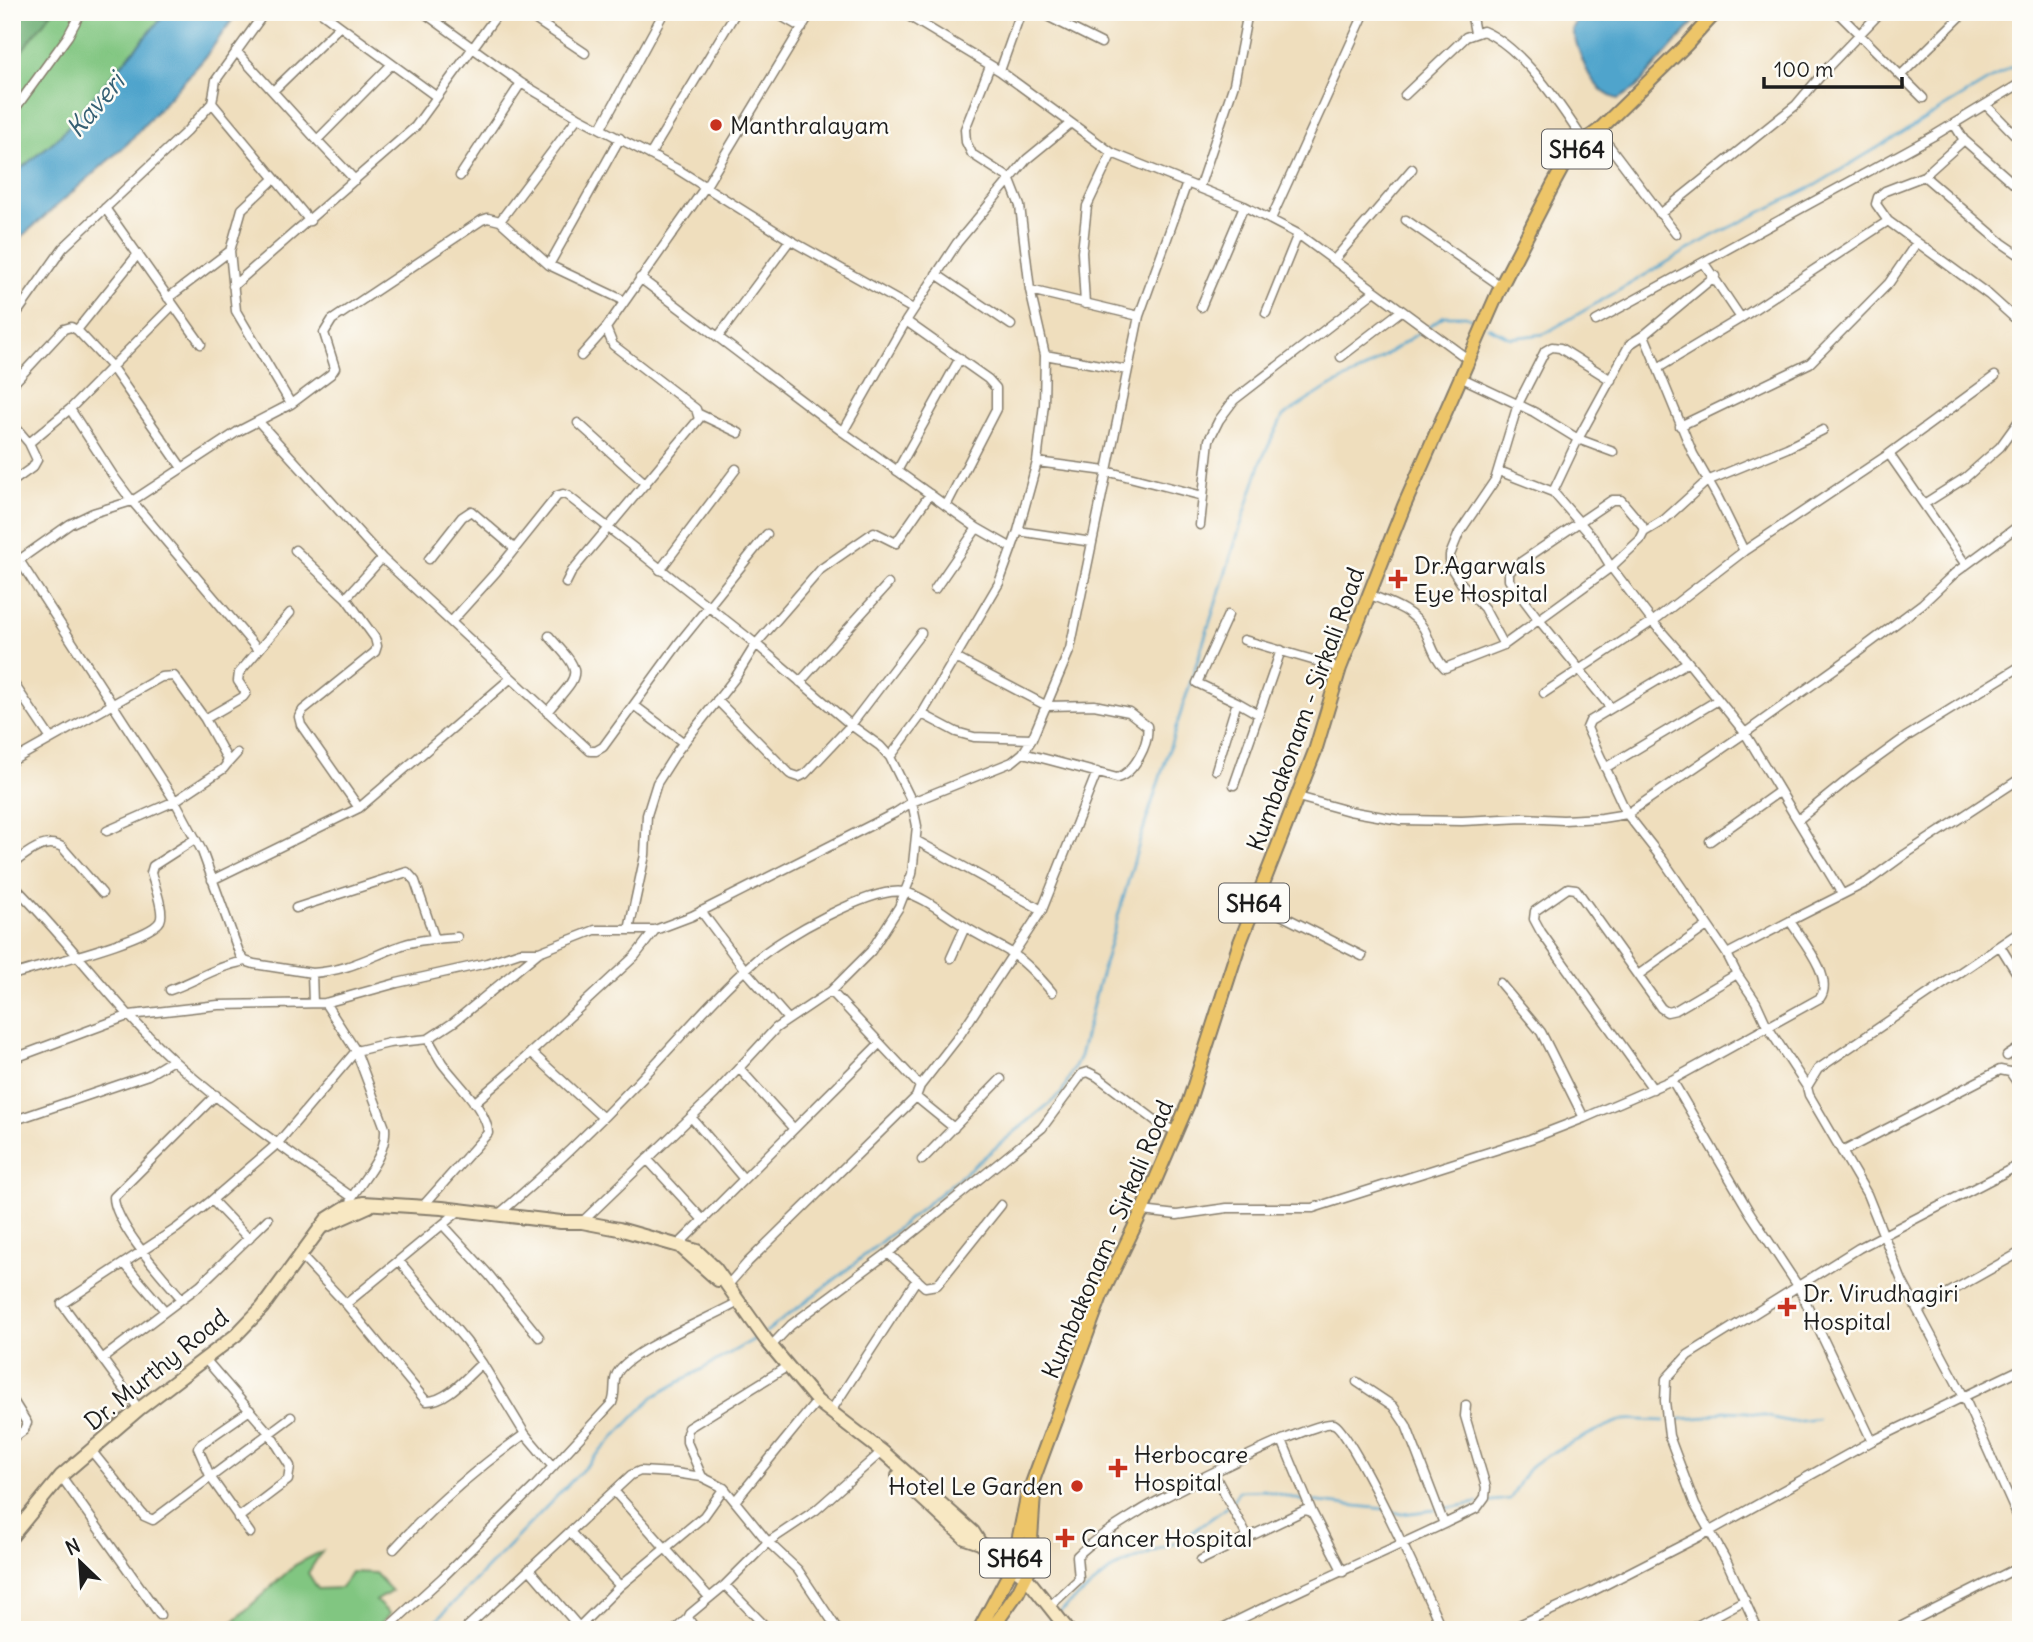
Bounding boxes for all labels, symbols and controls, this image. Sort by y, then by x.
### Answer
scale bar [1764,46,1902,90]
text: 100 m [1774,56,1833,83]
water label: Kaveri [59,64,133,144]
place label: Manthralayam [730,110,889,140]
marker: Manthralayam [708,117,724,133]
road number: SH64 [1542,130,1612,168]
place label: Dr.Agarwals Eye Hospital [1414,550,1548,608]
street label: Kumbakonam - Sirkali Road [1240,563,1370,855]
marker: Dr.Agarwals Eye Hospital [1388,569,1408,589]
road number: SH64 [1219,884,1289,922]
street label: Kumbakonam - Sirkali Road [1035,1095,1179,1383]
place label: Dr. Virudhagiri Hospital [1803,1278,1959,1336]
marker: Dr. Virudhagiri Hospital [1777,1297,1797,1317]
street label: Dr. Murthy Road [78,1302,234,1436]
place label: Herbocare Hospital [1134,1439,1248,1497]
marker: Herbocare Hospital [1108,1458,1128,1478]
place label: Hotel Le Garden [888,1471,1063,1501]
marker: Hotel Le Garden [1069,1478,1085,1494]
place label: Cancer Hospital [1081,1523,1252,1553]
north arrow [46,1526,116,1596]
marker: Cancer Hospital [1055,1528,1075,1548]
text: N [62,1533,84,1560]
road number: SH64 [980,1539,1050,1578]

